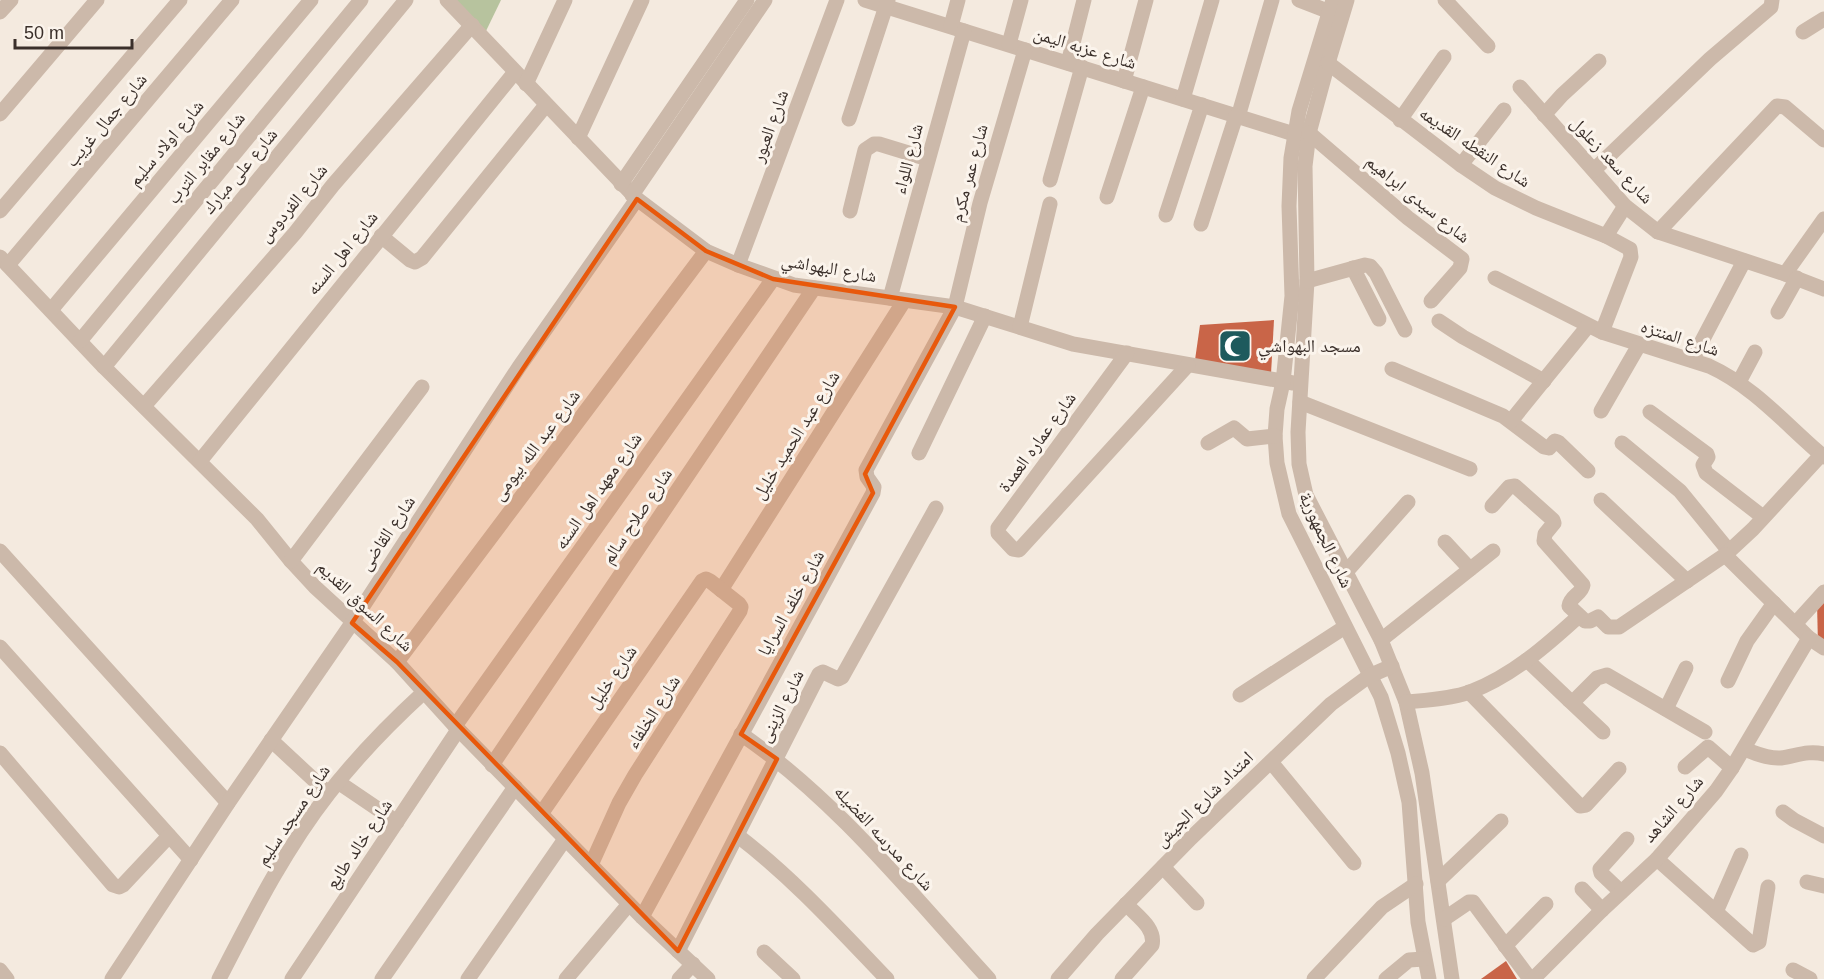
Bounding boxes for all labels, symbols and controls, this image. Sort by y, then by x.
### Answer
scale bar [15,12,132,50]
text: 50 m [24,23,64,43]
street label: شارع عزبه اليمن [1031,23,1139,74]
street label: شارع جمال غريب [61,69,152,171]
street label: شارع العبور [747,87,793,166]
street label: شارع اولاد سليم [124,96,209,191]
street label: شارع النقطه القديمه [1415,103,1534,192]
street label: شارع مقابر الترب [163,108,250,208]
street label: شارع سعد زعلول [1566,112,1657,208]
street label: شارع اللواء [889,121,928,197]
street label: شارع عمر مكرم [946,122,994,225]
street label: شارع على مبارك [199,124,282,218]
street label: شارع سيدى ابراهيم [1361,151,1474,249]
street label: شارع الفردوس [255,160,332,247]
street label: شارع اهل السنه [302,207,383,299]
street label: شارع البهواشي [779,250,878,291]
street label: شارع المنتزه [1638,316,1722,361]
mosque icon: مسجد البهواشي [1217,328,1253,364]
place label: مسجد البهواشي [1258,336,1361,361]
street label: شارع عبد الحميد خليل [748,367,844,503]
street label: شارع عبد الله بيومى [488,386,585,505]
street label: شارع عماره العمدة [994,388,1081,496]
street label: شارع معهد اهل السنه [550,429,647,554]
street label: شارع صلاح سالم [598,465,678,569]
street label: شارع الجمهورية [1294,489,1357,591]
street label: شارع القاضى [355,492,420,575]
street label: شارع خلف السرايا [754,547,829,660]
street label: شارع السوق القديم [312,557,417,657]
street label: شارع خليل [583,642,642,713]
street label: شارع الزينى [754,667,809,746]
street label: شارع الخلفاء [622,672,685,753]
street label: امتداد شارع الجيش [1151,747,1258,851]
street label: شارع مسجد سليم [252,761,336,870]
street label: شارع الشاهد [1639,772,1708,847]
street label: شارع مدرسه الفضيله [830,781,938,895]
street label: شارع خالد طايع [322,795,398,894]

